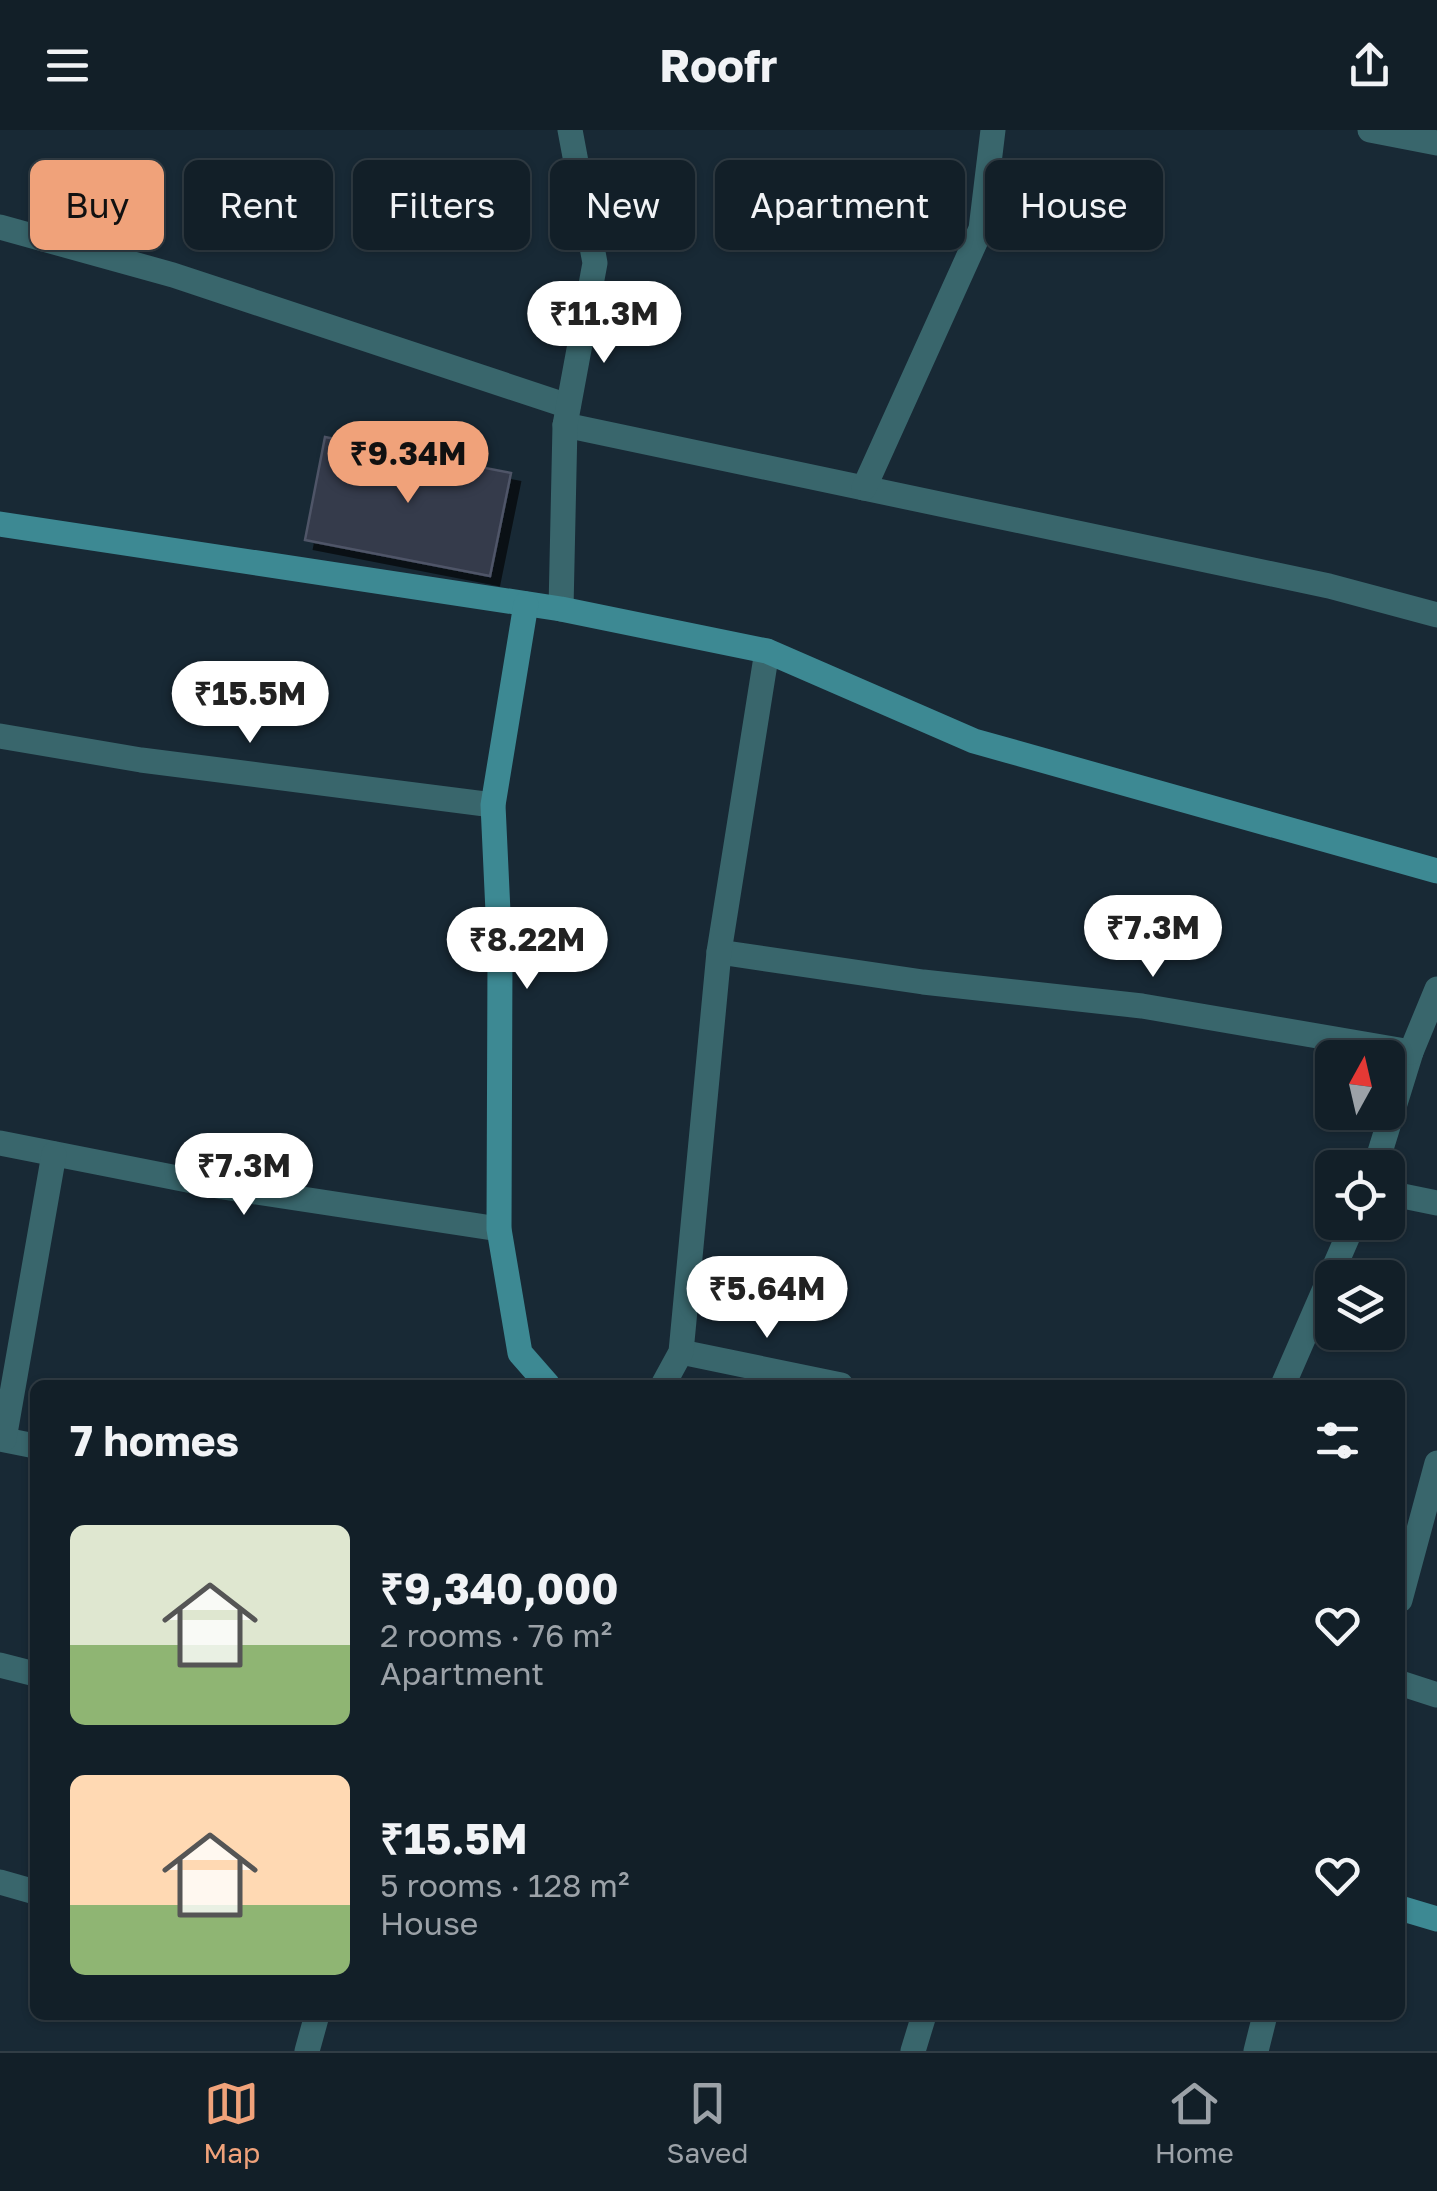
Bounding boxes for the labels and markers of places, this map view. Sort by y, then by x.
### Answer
pin: ₹11.3M [523,281,685,366]
pin: ₹9.34M [327,421,489,506]
pin: ₹15.5M [169,661,331,746]
pin: ₹7.3M [1083,895,1223,980]
pin: ₹8.22M [446,907,608,992]
pin: ₹7.3M [174,1133,314,1218]
pin: ₹5.64M [686,1256,848,1341]

